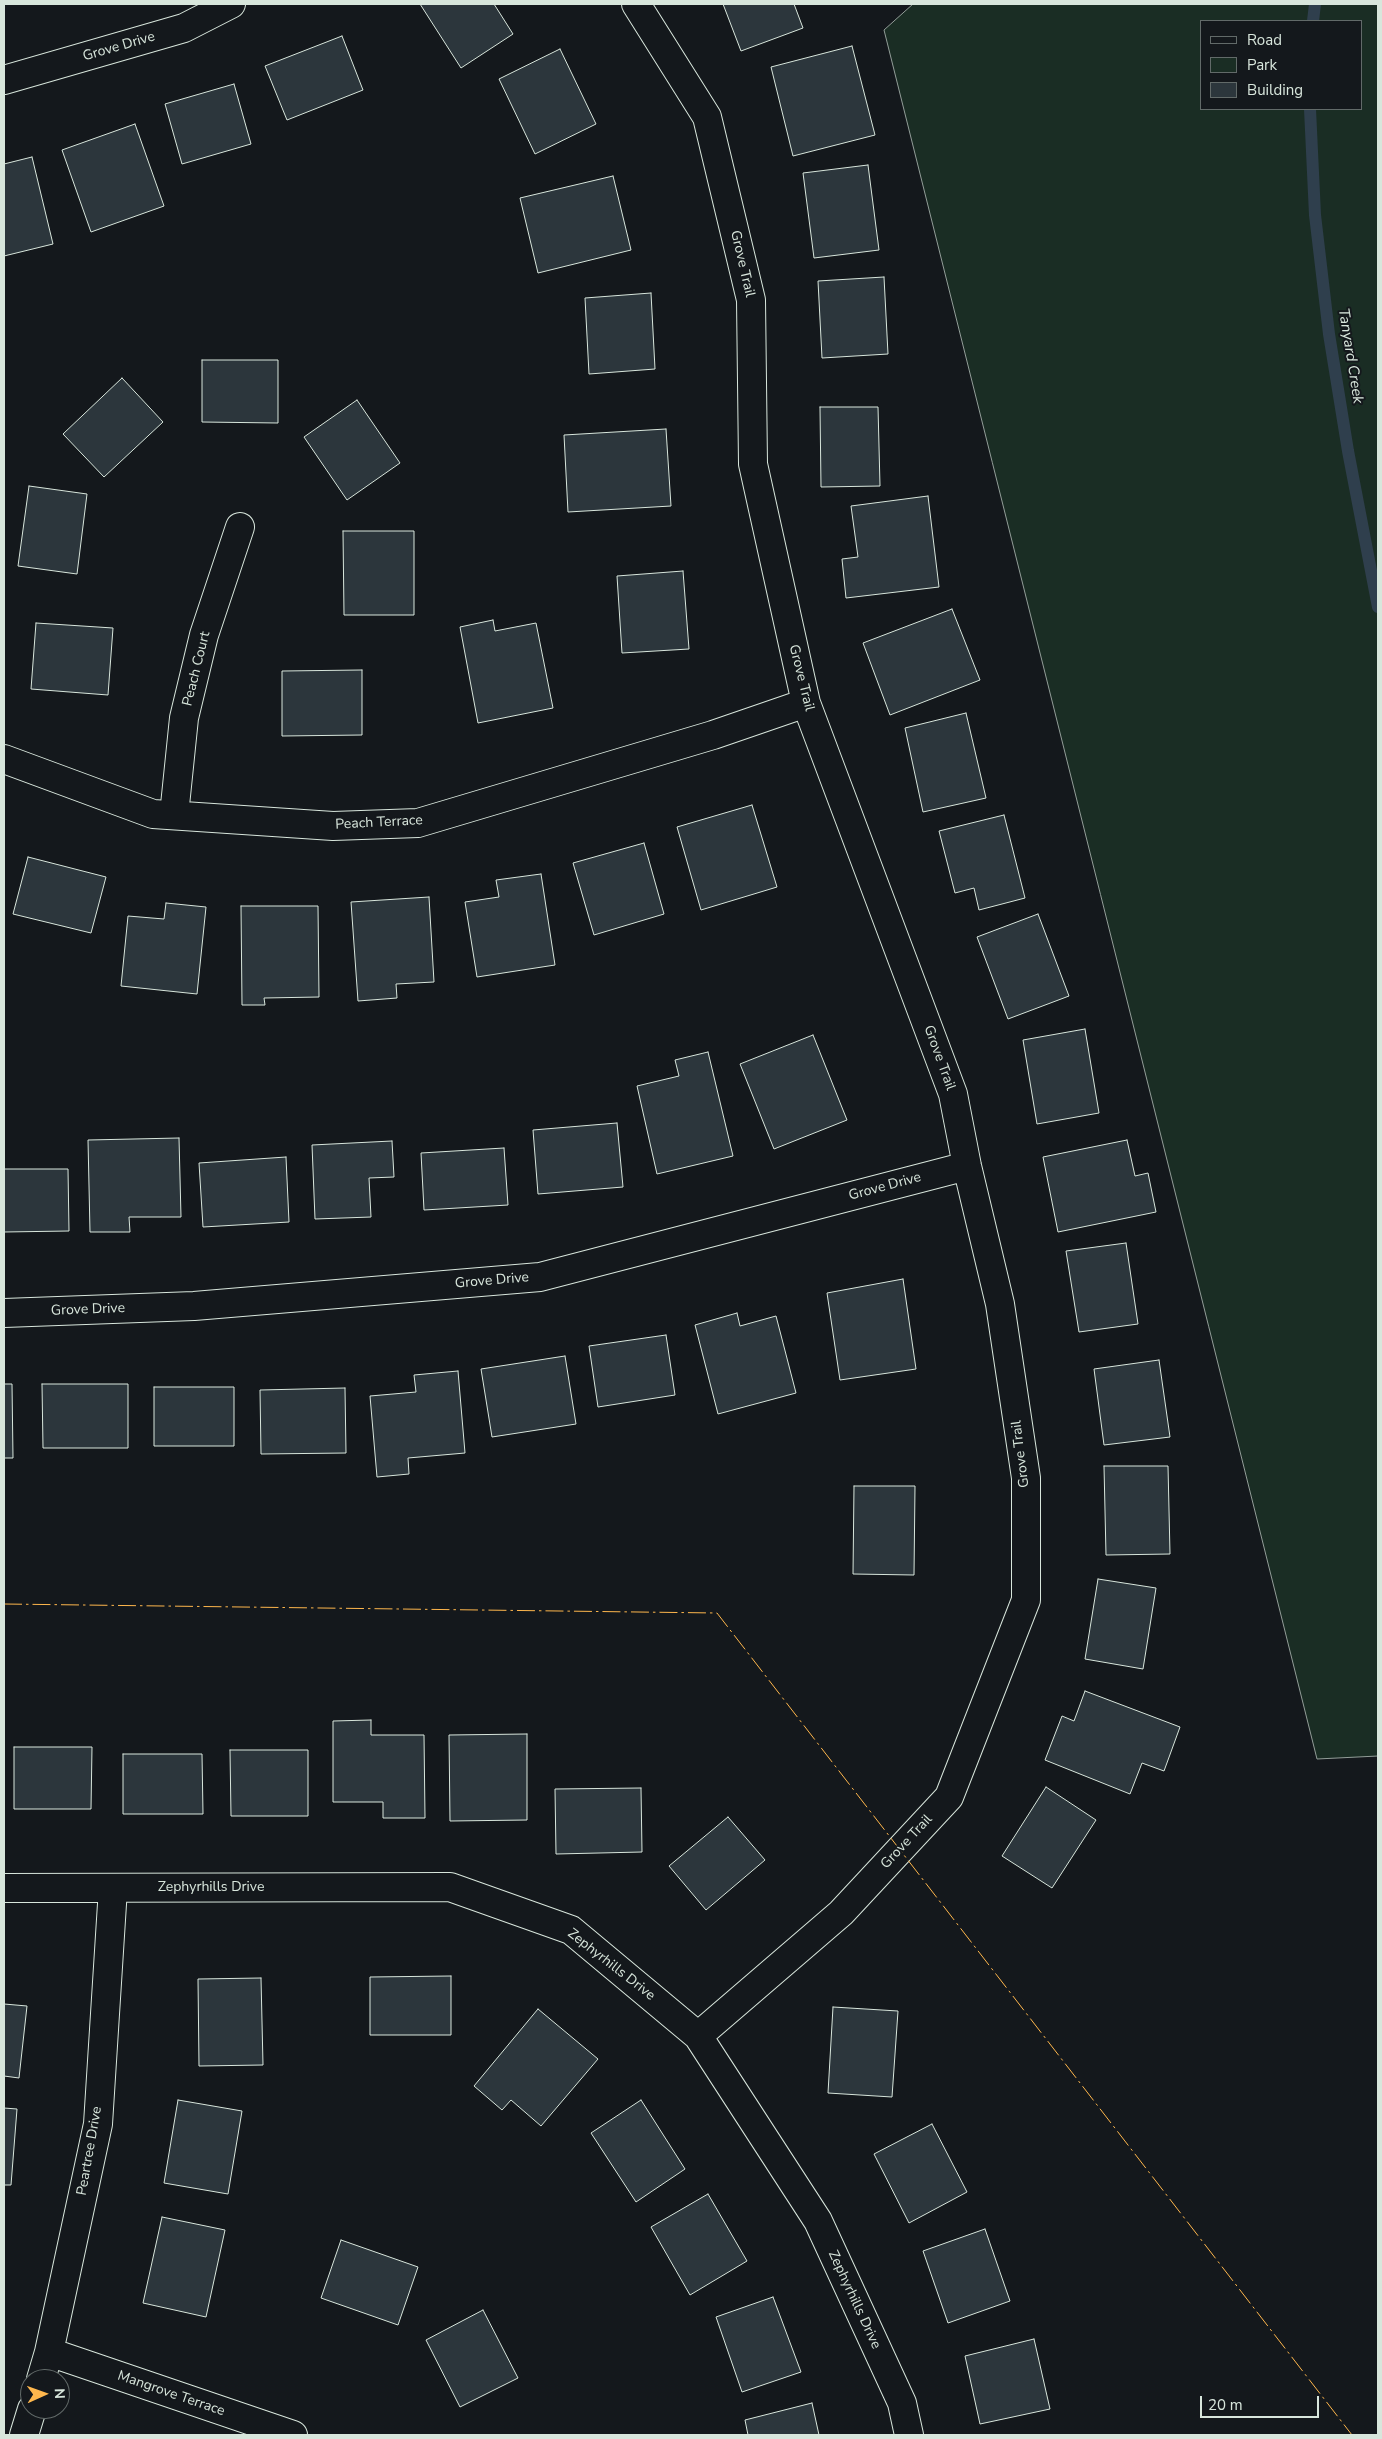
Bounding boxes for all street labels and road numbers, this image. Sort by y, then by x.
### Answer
street label: Grove Drive [81,29,157,65]
street label: Grove Trail [726,229,758,299]
street label: Peach Court [180,630,214,708]
street label: Grove Trail [785,643,817,713]
street label: Peach Terrace [335,812,423,834]
street label: Grove Trail [919,1023,959,1093]
street label: Grove Drive [847,1169,923,1205]
street label: Grove Drive [454,1269,530,1293]
street label: Grove Drive [51,1300,125,1320]
street label: Grove Trail [1009,1419,1033,1489]
street label: Grove Trail [878,1811,936,1873]
street label: Zephyrhills Drive [158,1880,264,1896]
street label: Zephyrhills Drive [564,1926,658,2004]
street label: Peartree Drive [74,2105,106,2197]
street label: Zephyrhills Drive [824,2248,884,2352]
street label: Mangrove Terrace [115,2368,227,2420]

